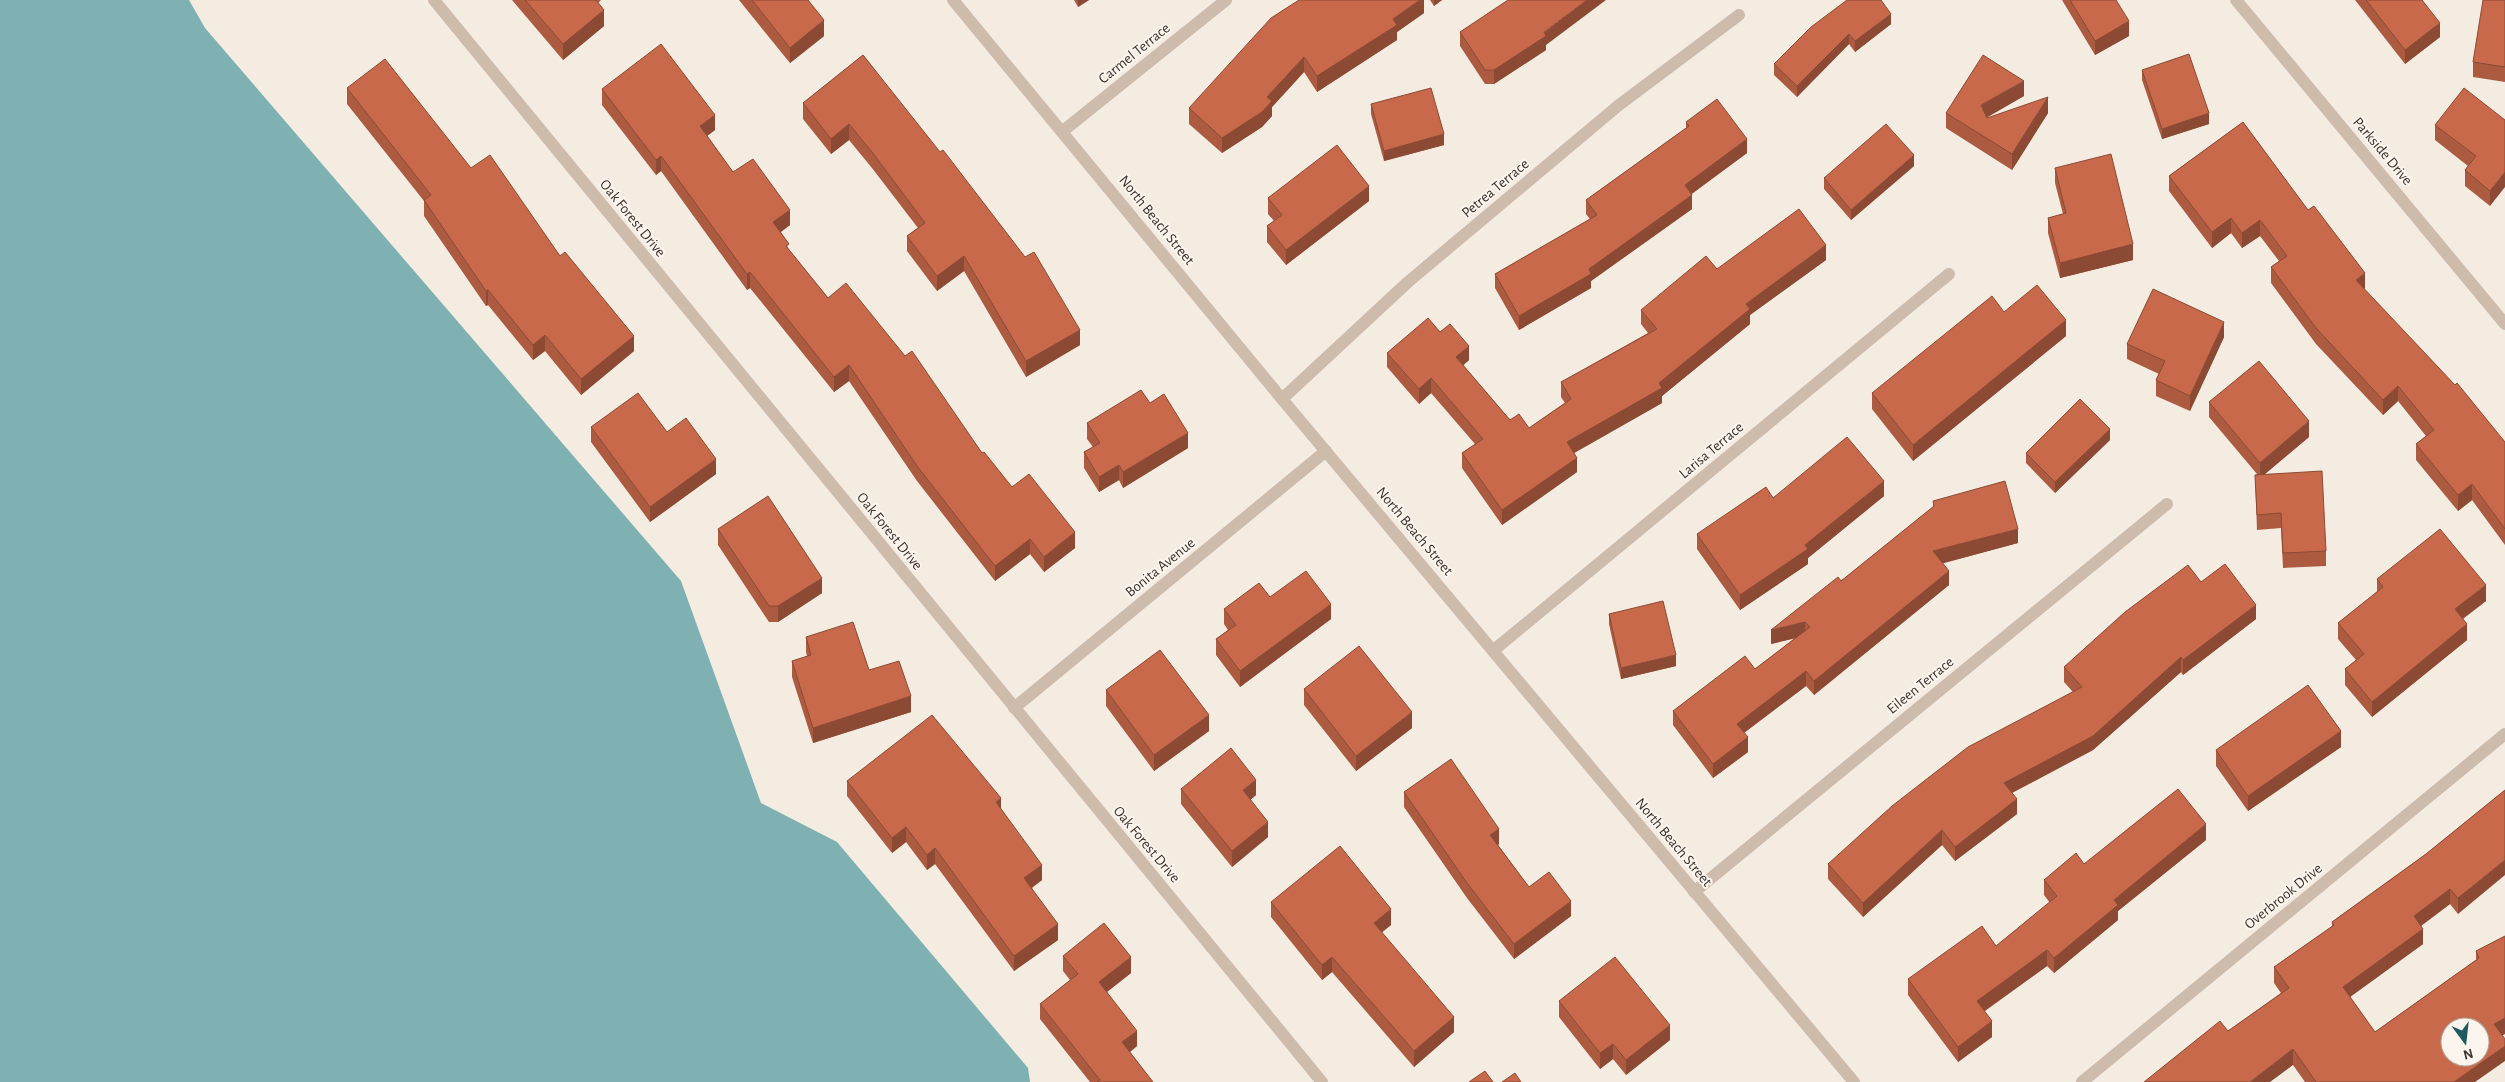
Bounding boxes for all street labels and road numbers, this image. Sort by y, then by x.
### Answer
street label: Carmel Terrace [1096,20,1173,87]
street label: Parkside Drive [2350,115,2415,188]
street label: Petrea Terrace [1459,156,1532,221]
street label: North Beach Street [1116,173,1197,268]
street label: Oak Forest Drive [597,177,668,260]
street label: Larisa Terrace [1676,419,1746,481]
street label: North Beach Street [1373,484,1456,578]
street label: Oak Forest Drive [854,490,925,573]
street label: Bonita Avenue [1123,535,1198,600]
street label: Eileen Terrace [1884,654,1957,717]
street label: North Beach Street [1632,795,1715,889]
street label: Oak Forest Drive [1110,803,1183,885]
street label: Overbrook Drive [2242,861,2325,932]

